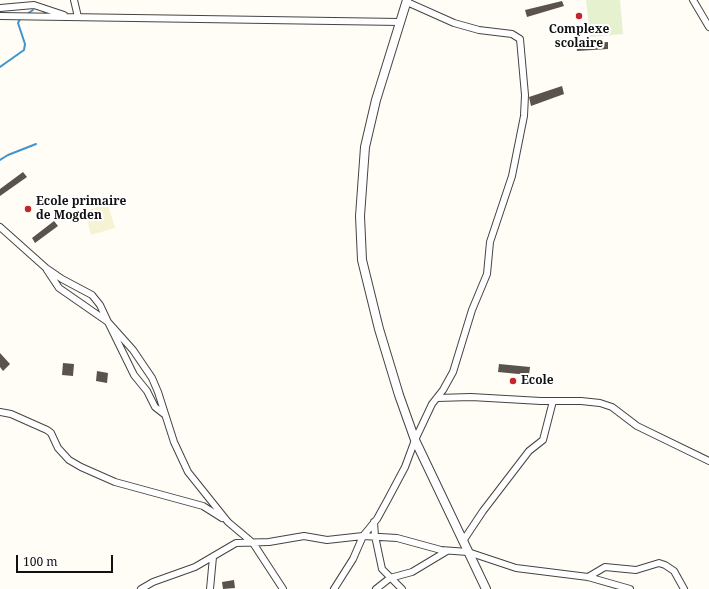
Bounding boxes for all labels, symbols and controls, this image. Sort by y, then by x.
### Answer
marker: Complexe scolaire [574,11,584,21]
place label: Complexe scolaire [549,23,609,51]
place label: Ecole primaire de Mogden [36,195,126,223]
marker: Ecole primaire de Mogden [23,204,33,214]
place label: Ecole [521,374,554,388]
marker: Ecole [508,376,518,386]
scale bar [18,547,115,573]
text: 100 m [23,553,58,570]

